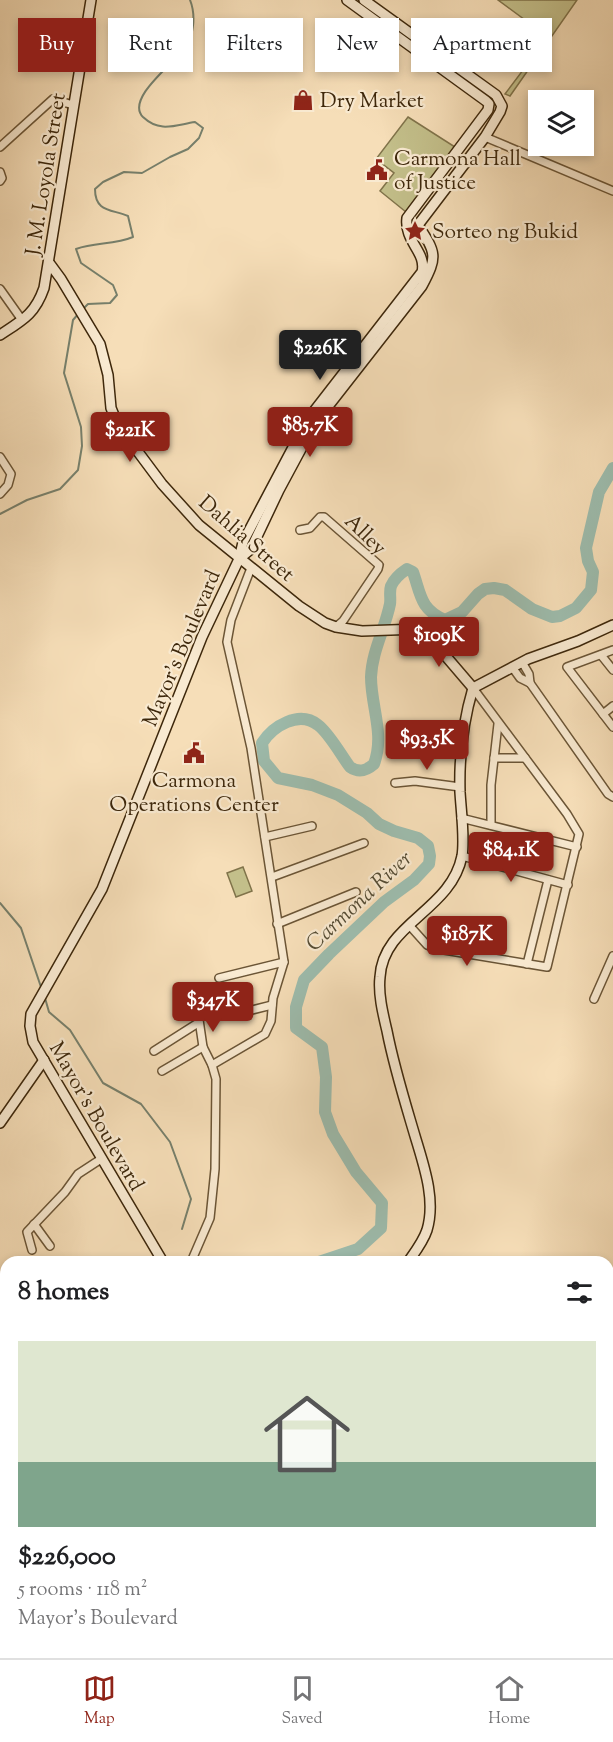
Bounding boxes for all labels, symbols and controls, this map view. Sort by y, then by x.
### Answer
chip: Buy [18,18,96,72]
chip: Rent [108,18,193,72]
chip: Filters [205,18,303,72]
chip: New [315,18,399,72]
chip: Apartment [411,18,552,72]
place label: Dry Market [320,87,424,117]
shop icon: Dry Market [291,88,315,112]
map controls [528,90,594,156]
button: layers [528,90,594,156]
street label: J. M. Loyola Street [19,91,75,259]
place label: Carmona Hall of Justice [394,145,521,199]
public building icon: Carmona Hall of Justice [365,158,389,182]
place label: Sorteo ng Bukid [432,218,578,248]
place icon: Sorteo ng Bukid [403,219,427,243]
pin: $226K [278,330,362,381]
text: $226K [293,335,347,364]
pin: $85.7K [261,407,359,458]
pin: $221K [88,412,172,463]
text: $85.7K [281,412,339,441]
text: $221K [105,417,155,446]
street label: Dahlia Street [191,489,300,590]
street label: Alley [337,508,393,563]
street label: Mayor's Boulevard [136,566,229,732]
pin: $109K [397,617,481,668]
text: $109K [413,622,465,651]
pin: $93.5K [378,720,476,771]
text: $93.5K [400,725,454,754]
public building icon: Carmona Operations Center [182,741,206,765]
place label: Carmona Operations Center [109,767,279,821]
pin: $84.1K [462,832,560,883]
text: $84.1K [483,837,539,866]
water label: Carmona River [300,844,420,960]
pin: $187K [425,916,509,967]
text: $187K [441,921,493,950]
pin: $347K [171,982,255,1033]
text: $347K [186,987,240,1016]
street label: Mayor's Boulevard [40,1037,150,1197]
text: 8 homes [18,1274,109,1311]
icon: filters [563,1276,596,1309]
icon: home [253,1380,361,1488]
text: $226,000 [18,1539,116,1576]
text: 5 rooms · 118 m² [18,1576,148,1605]
text: Mayor's Boulevard [18,1605,178,1634]
tab: Map [83,1672,116,1731]
tab: Saved [281,1672,323,1731]
tab: Home [488,1672,530,1731]

